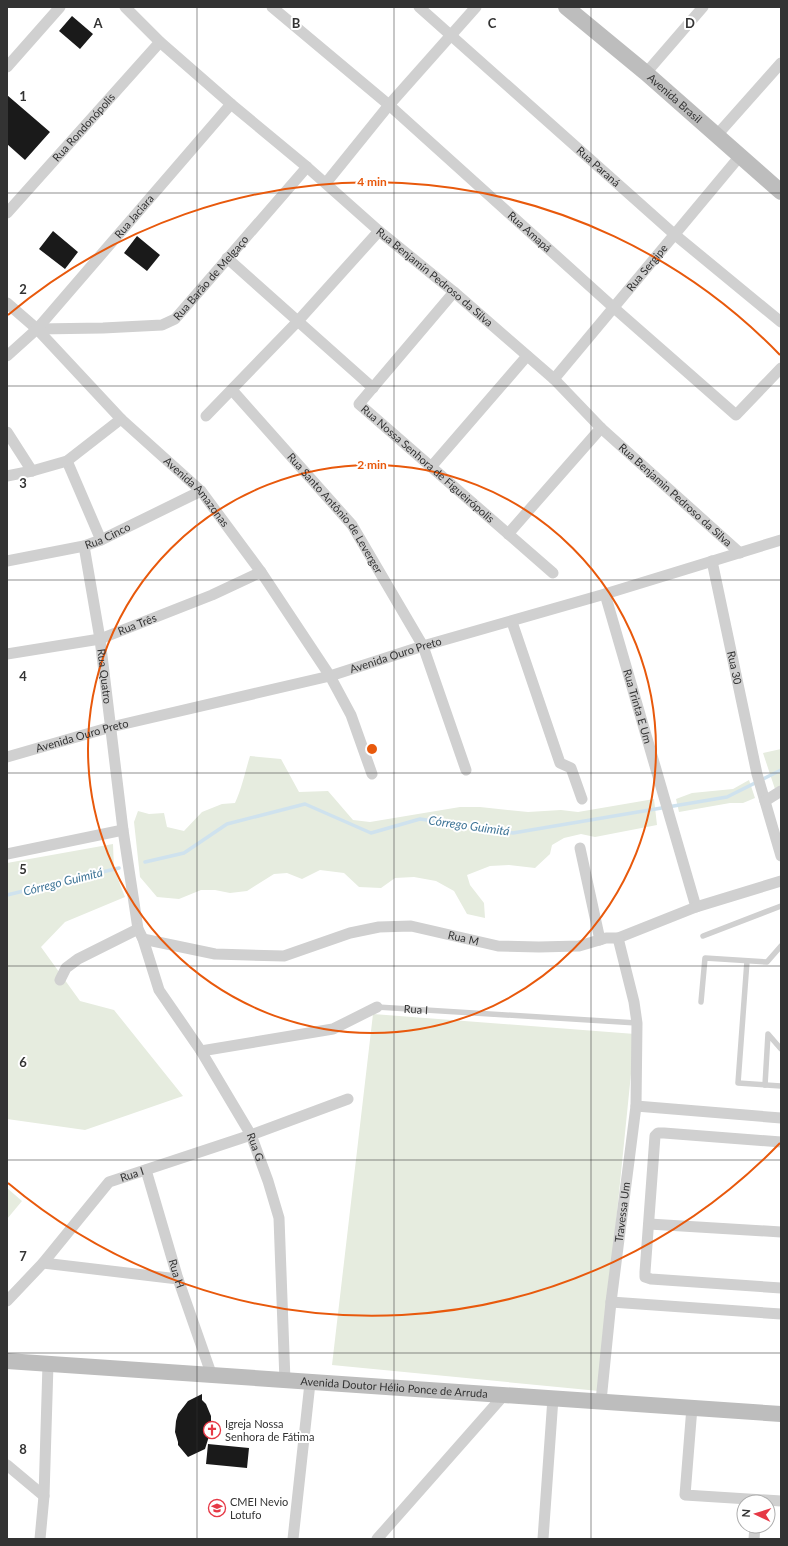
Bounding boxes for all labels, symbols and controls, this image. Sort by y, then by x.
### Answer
text: A [92,15,103,31]
text: B [292,15,301,31]
text: C [488,15,497,31]
text: D [685,15,695,31]
street label: Avenida Brasil [645,71,705,125]
text: 1 [19,88,27,104]
street label: Rua Rondonópolis [49,90,117,164]
street label: Rua Paraná [574,143,623,189]
text: 4 min [357,174,387,189]
street label: Rua Jaciara [111,192,156,241]
street label: Rua Amapá [505,208,555,254]
street label: Rua Benjamin Pedroso da Silva [374,225,496,329]
street label: Rua Barão de Melgaço [170,232,251,322]
street label: Rua Sergipe [623,241,670,293]
text: 2 [19,281,27,297]
street label: Rua Nossa Senhora de Figueirópolis [359,402,497,525]
street label: Rua Benjamin Pedroso da Silva [616,440,735,549]
street label: Rua Santo Antônio de Leverger [285,450,386,575]
street label: Avenida Amazonas [161,454,232,529]
text: 2 min [357,457,387,472]
text: 3 [19,475,27,491]
street label: Rua Cinco [83,520,132,551]
street label: Rua Três [116,610,158,637]
street label: Avenida Ouro Preto [348,634,443,675]
street label: Rua Quatro [95,648,115,705]
street label: Rua 30 [725,650,745,686]
street label: Rua Trinta E Um [621,667,655,745]
text: 4 [19,668,27,684]
street label: Avenida Ouro Preto [34,716,129,754]
centre of rings [365,742,379,756]
water label: Córrego Guimitá [428,812,511,839]
text: 5 [19,861,27,877]
water label: Córrego Guimitá [21,864,105,899]
street label: Rua M [447,928,480,947]
street label: Rua I [403,1002,428,1016]
text: 6 [19,1054,27,1070]
street label: Rua G [245,1131,267,1163]
street label: Rua I [118,1164,145,1184]
street label: Travessa Um [612,1181,632,1243]
text: 7 [19,1248,27,1264]
street label: Rua H [167,1257,188,1290]
street label: Avenida Doutor Hélio Ponce de Arruda [300,1374,488,1400]
place label: Igreja Nossa Senhora de Fátima [225,1417,314,1443]
church icon: Igreja Nossa Senhora de Fátima [202,1420,222,1440]
text: 8 [19,1441,27,1457]
north arrow [736,1494,776,1534]
place label: CMEI Nevio Lotufo [230,1495,288,1521]
school or university icon: CMEI Nevio Lotufo [207,1498,227,1518]
text: N [739,1509,752,1518]

